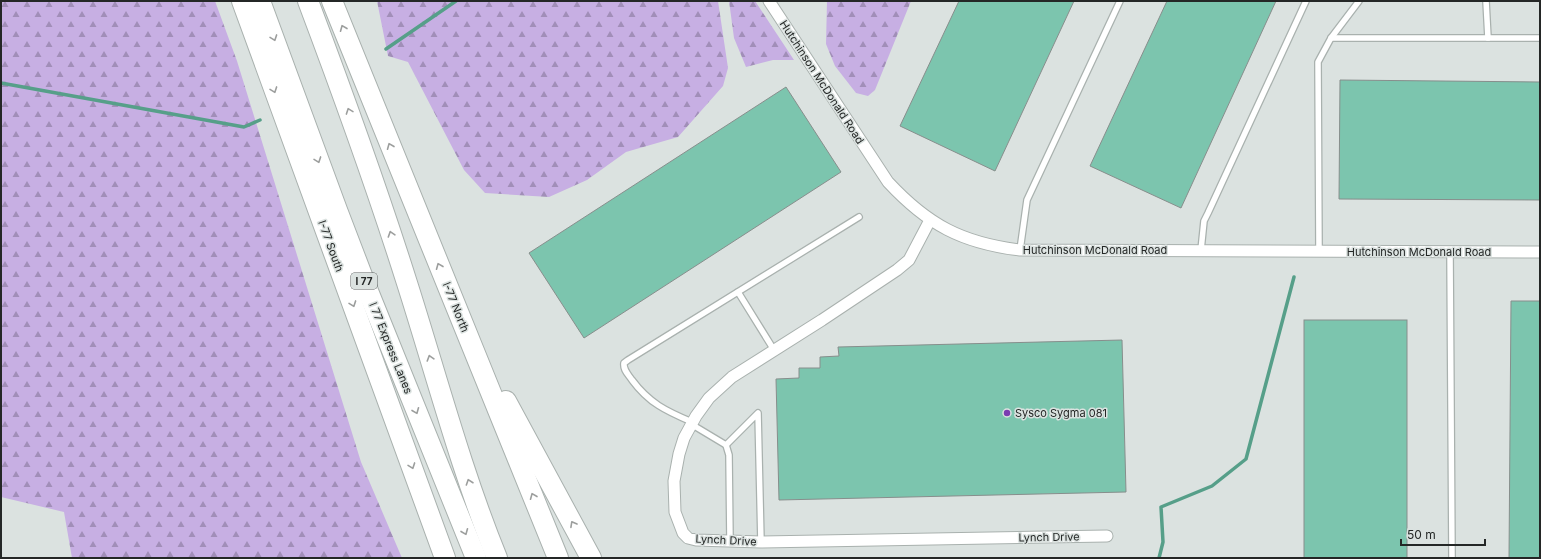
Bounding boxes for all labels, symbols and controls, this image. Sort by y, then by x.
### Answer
street label: Hutchinson McDonald Road [777,18,867,146]
one-way arrow [339,25,347,32]
one-way arrow [269,34,277,41]
one-way arrow [270,87,278,94]
one-way arrow [345,108,353,115]
one-way arrow [387,142,395,149]
one-way arrow [314,156,322,163]
street label: I-77 South [315,218,347,274]
one-way arrow [387,231,396,238]
street label: Hutchinson McDonald Road [1023,243,1167,257]
street label: Hutchinson McDonald Road [1347,245,1491,259]
one-way arrow [436,263,444,270]
road number: I 77 [351,273,377,289]
street label: I-77 North [440,280,472,334]
street label: I 77 Express Lanes [366,300,416,396]
one-way arrow [348,301,356,308]
one-way arrow [427,355,435,362]
place label: Sysco Sygma 081 [1015,406,1107,420]
one-way arrow [412,408,420,415]
marker: Sysco Sygma 081 [1002,408,1012,418]
one-way arrow [407,462,415,469]
one-way arrow [466,479,474,486]
one-way arrow [529,492,537,499]
one-way arrow [570,521,577,528]
scale bar [1401,521,1485,547]
one-way arrow [460,527,468,535]
text: 50 m [1407,527,1436,542]
street label: Lynch Drive [1018,529,1080,545]
street label: Lynch Drive [695,531,757,549]

